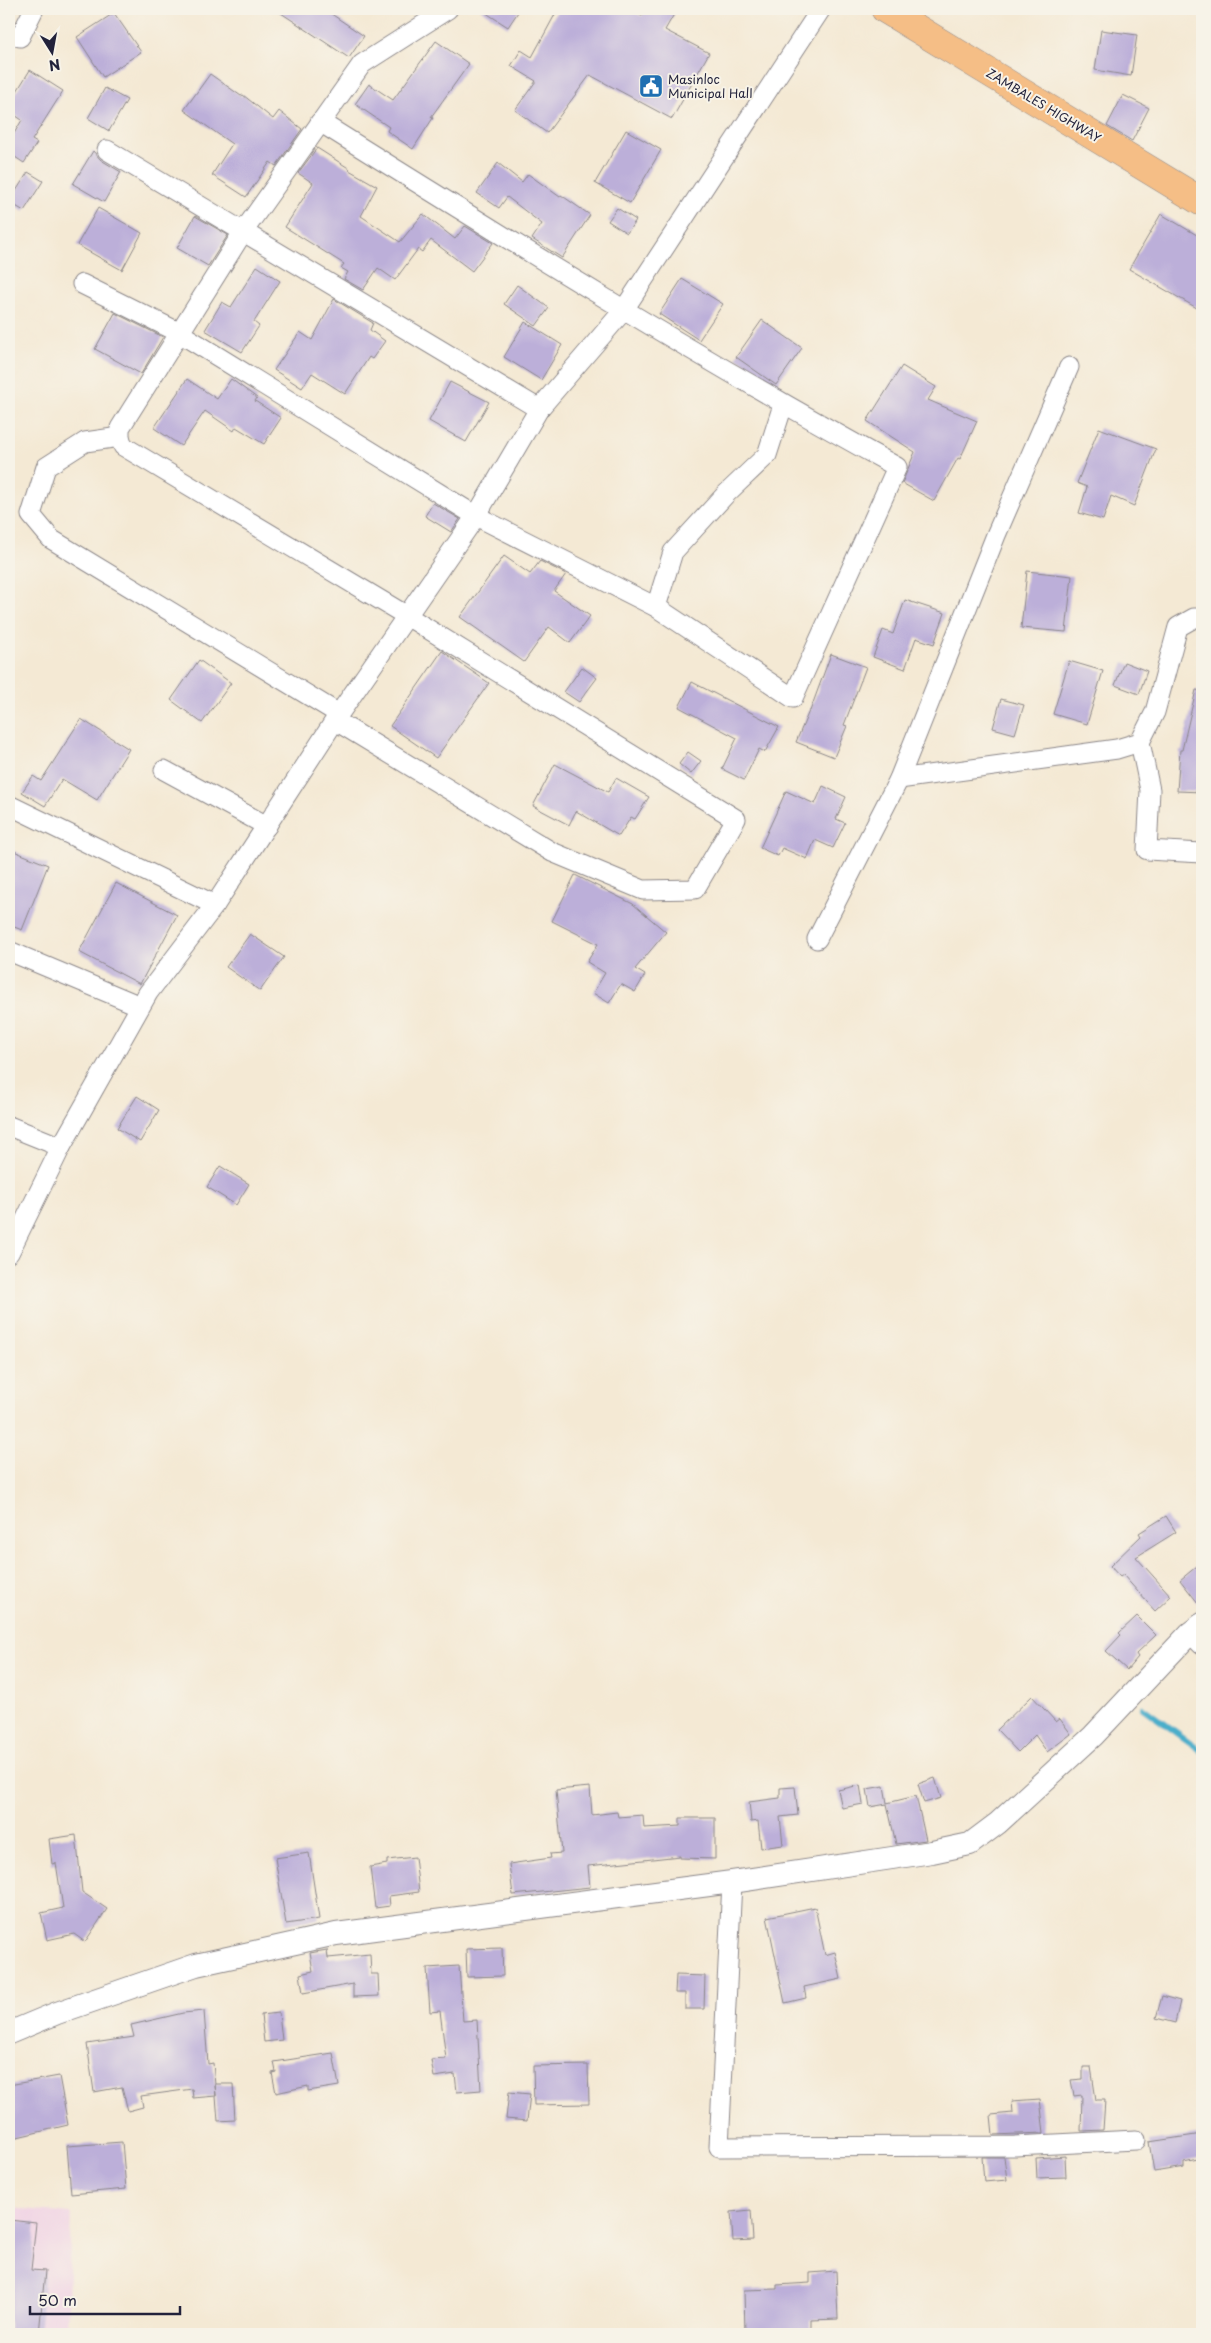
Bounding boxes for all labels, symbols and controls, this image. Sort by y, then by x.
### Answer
north arrow [28,28,78,78]
text: N [47,54,62,77]
street label: ZAMBALES HIGHWAY [983,63,1105,147]
place label: Masinloc Municipal Hall [668,70,753,102]
public building icon: Masinloc Municipal Hall [638,73,664,99]
scale bar [30,2283,180,2315]
text: 50 m [38,2288,77,2311]

